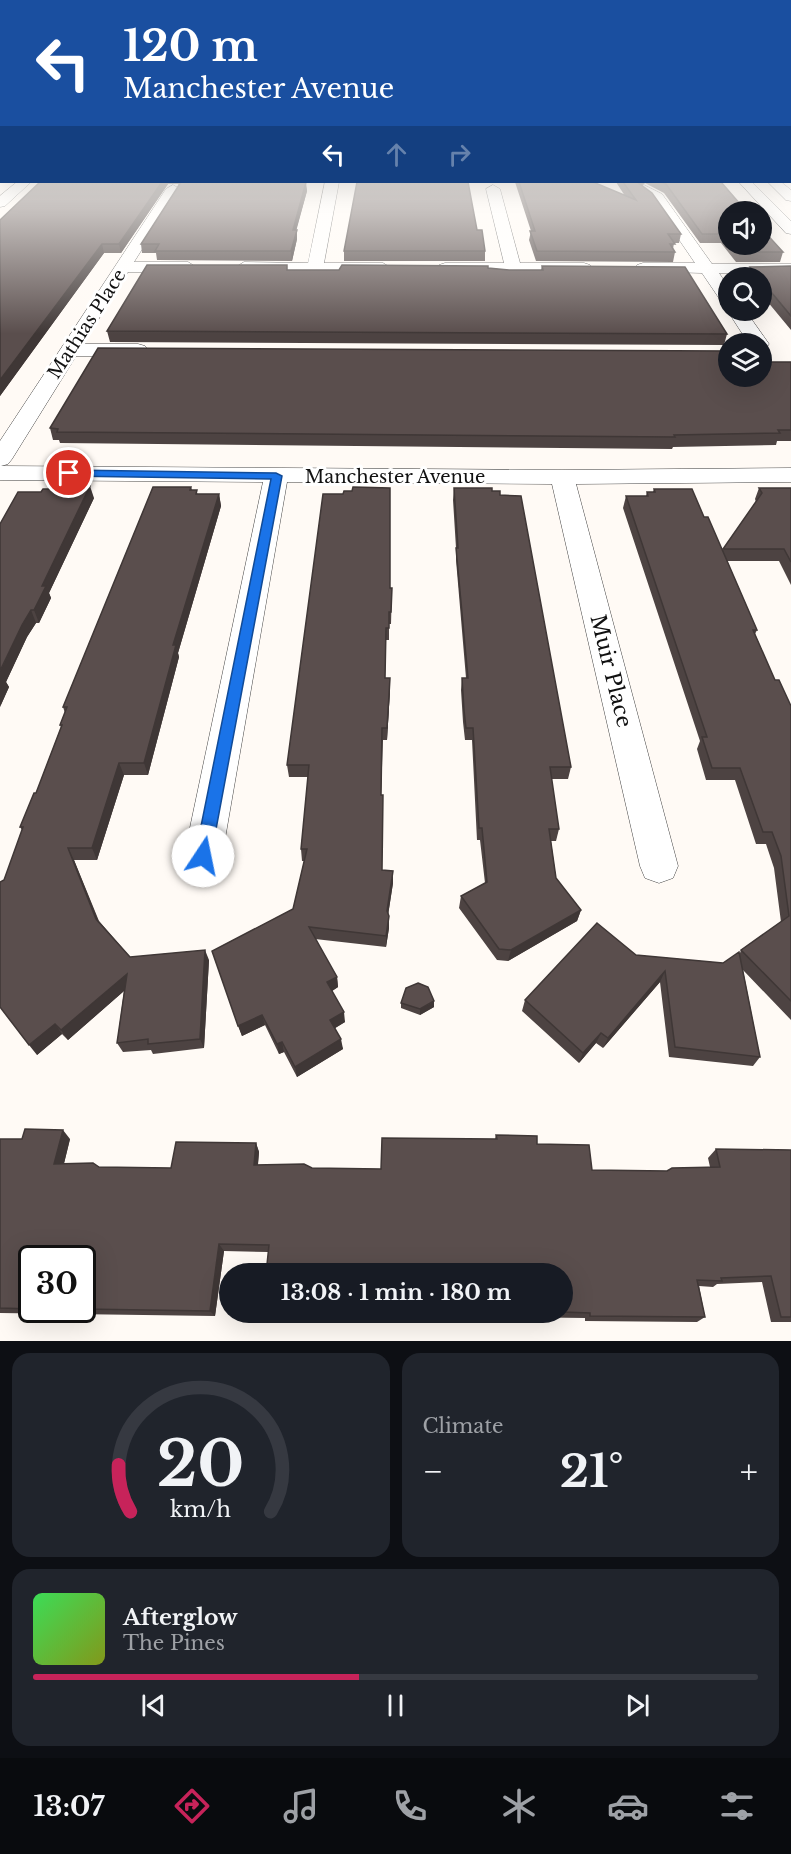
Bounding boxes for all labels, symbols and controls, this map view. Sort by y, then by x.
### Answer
text: 120 m [123,20,258,72]
icon: left [24,24,102,102]
text: Manchester Avenue [123,72,394,105]
icon: left [317,138,350,171]
icon: ahead [380,138,413,171]
icon: right [443,138,476,171]
map controls [718,201,772,387]
button: sound [718,201,772,255]
street label: Mathias Place [43,265,131,383]
button: search [718,267,772,321]
button: layers [718,333,772,387]
pin [43,447,94,498]
icon: arrive [52,456,85,489]
street label: Manchester Avenue [305,466,485,488]
street label: Muir Place [584,612,638,730]
position arrow [171,824,235,888]
speed limit sign: 30 [18,1245,96,1323]
text: 13:08 · 1 min · 180 m [281,1279,511,1306]
text: Climate [423,1414,503,1438]
text: 20 [157,1425,245,1503]
text: 21° [560,1443,624,1499]
text: − [423,1451,443,1492]
text: + [740,1451,758,1492]
text: km/h [170,1496,231,1523]
text: Afterglow [123,1604,238,1631]
text: The Pines [123,1631,225,1655]
icon: previous [137,1689,170,1722]
icon: pause [379,1689,412,1722]
icon: next [621,1689,654,1722]
icon: directions [171,1785,213,1827]
icon: music [280,1785,322,1827]
icon: phone [389,1785,431,1827]
icon: climate [498,1785,540,1827]
icon: car [607,1785,649,1827]
icon: filters [716,1785,758,1827]
text: 13:07 [33,1790,104,1823]

